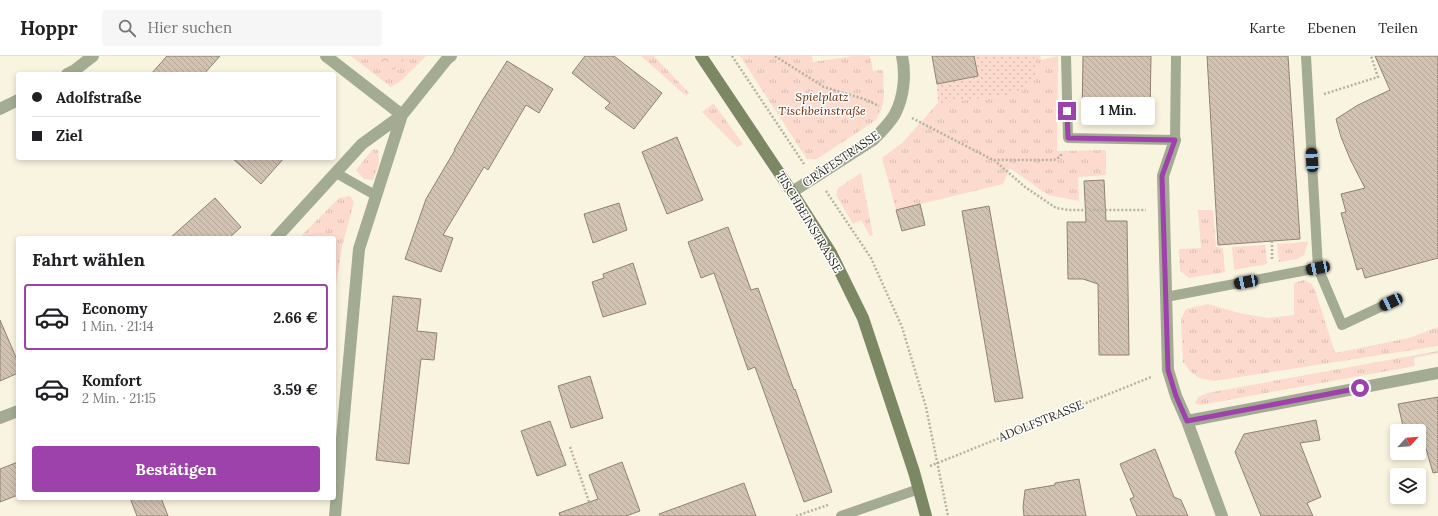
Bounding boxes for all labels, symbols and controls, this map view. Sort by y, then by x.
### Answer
search box [102,10,382,46]
text: Hoppr [20,16,78,40]
icon: search [116,17,138,39]
text: Hier suchen [148,18,232,37]
text: Karte [1249,19,1285,37]
text: Ebenen [1307,19,1356,37]
text: Teilen [1378,19,1418,37]
text: Adolfstraße [56,88,142,107]
park label: Spielplatz Tischbeinstraße [778,89,866,118]
callout: 1 Min. [1081,97,1155,125]
route end [1058,102,1076,120]
text: 1 Min. [1100,102,1136,119]
text: Ziel [56,126,83,145]
street label: GRÄFESTRASSE [799,127,882,190]
car [1305,148,1319,172]
street label: TISCHBEINSTRASSE [773,168,846,275]
text: Fahrt wählen [32,248,145,271]
car [1305,260,1331,276]
car [1233,274,1259,290]
car [1378,291,1404,313]
icon: car [34,299,70,335]
text: Economy [82,299,147,318]
text: 2.66 € [273,308,318,327]
text: 1 Min. · 21:14 [82,318,154,335]
icon: car [34,371,70,407]
text: Komfort [82,371,142,390]
route start [1351,379,1369,397]
text: 3.59 € [273,380,318,399]
text: 2 Min. · 21:15 [82,390,156,407]
street label: ADOLFSTRASSE [995,397,1086,445]
north arrow [1390,424,1426,460]
map controls [1390,424,1426,504]
button: Bestätigen [32,446,320,492]
button: layers [1390,468,1426,504]

